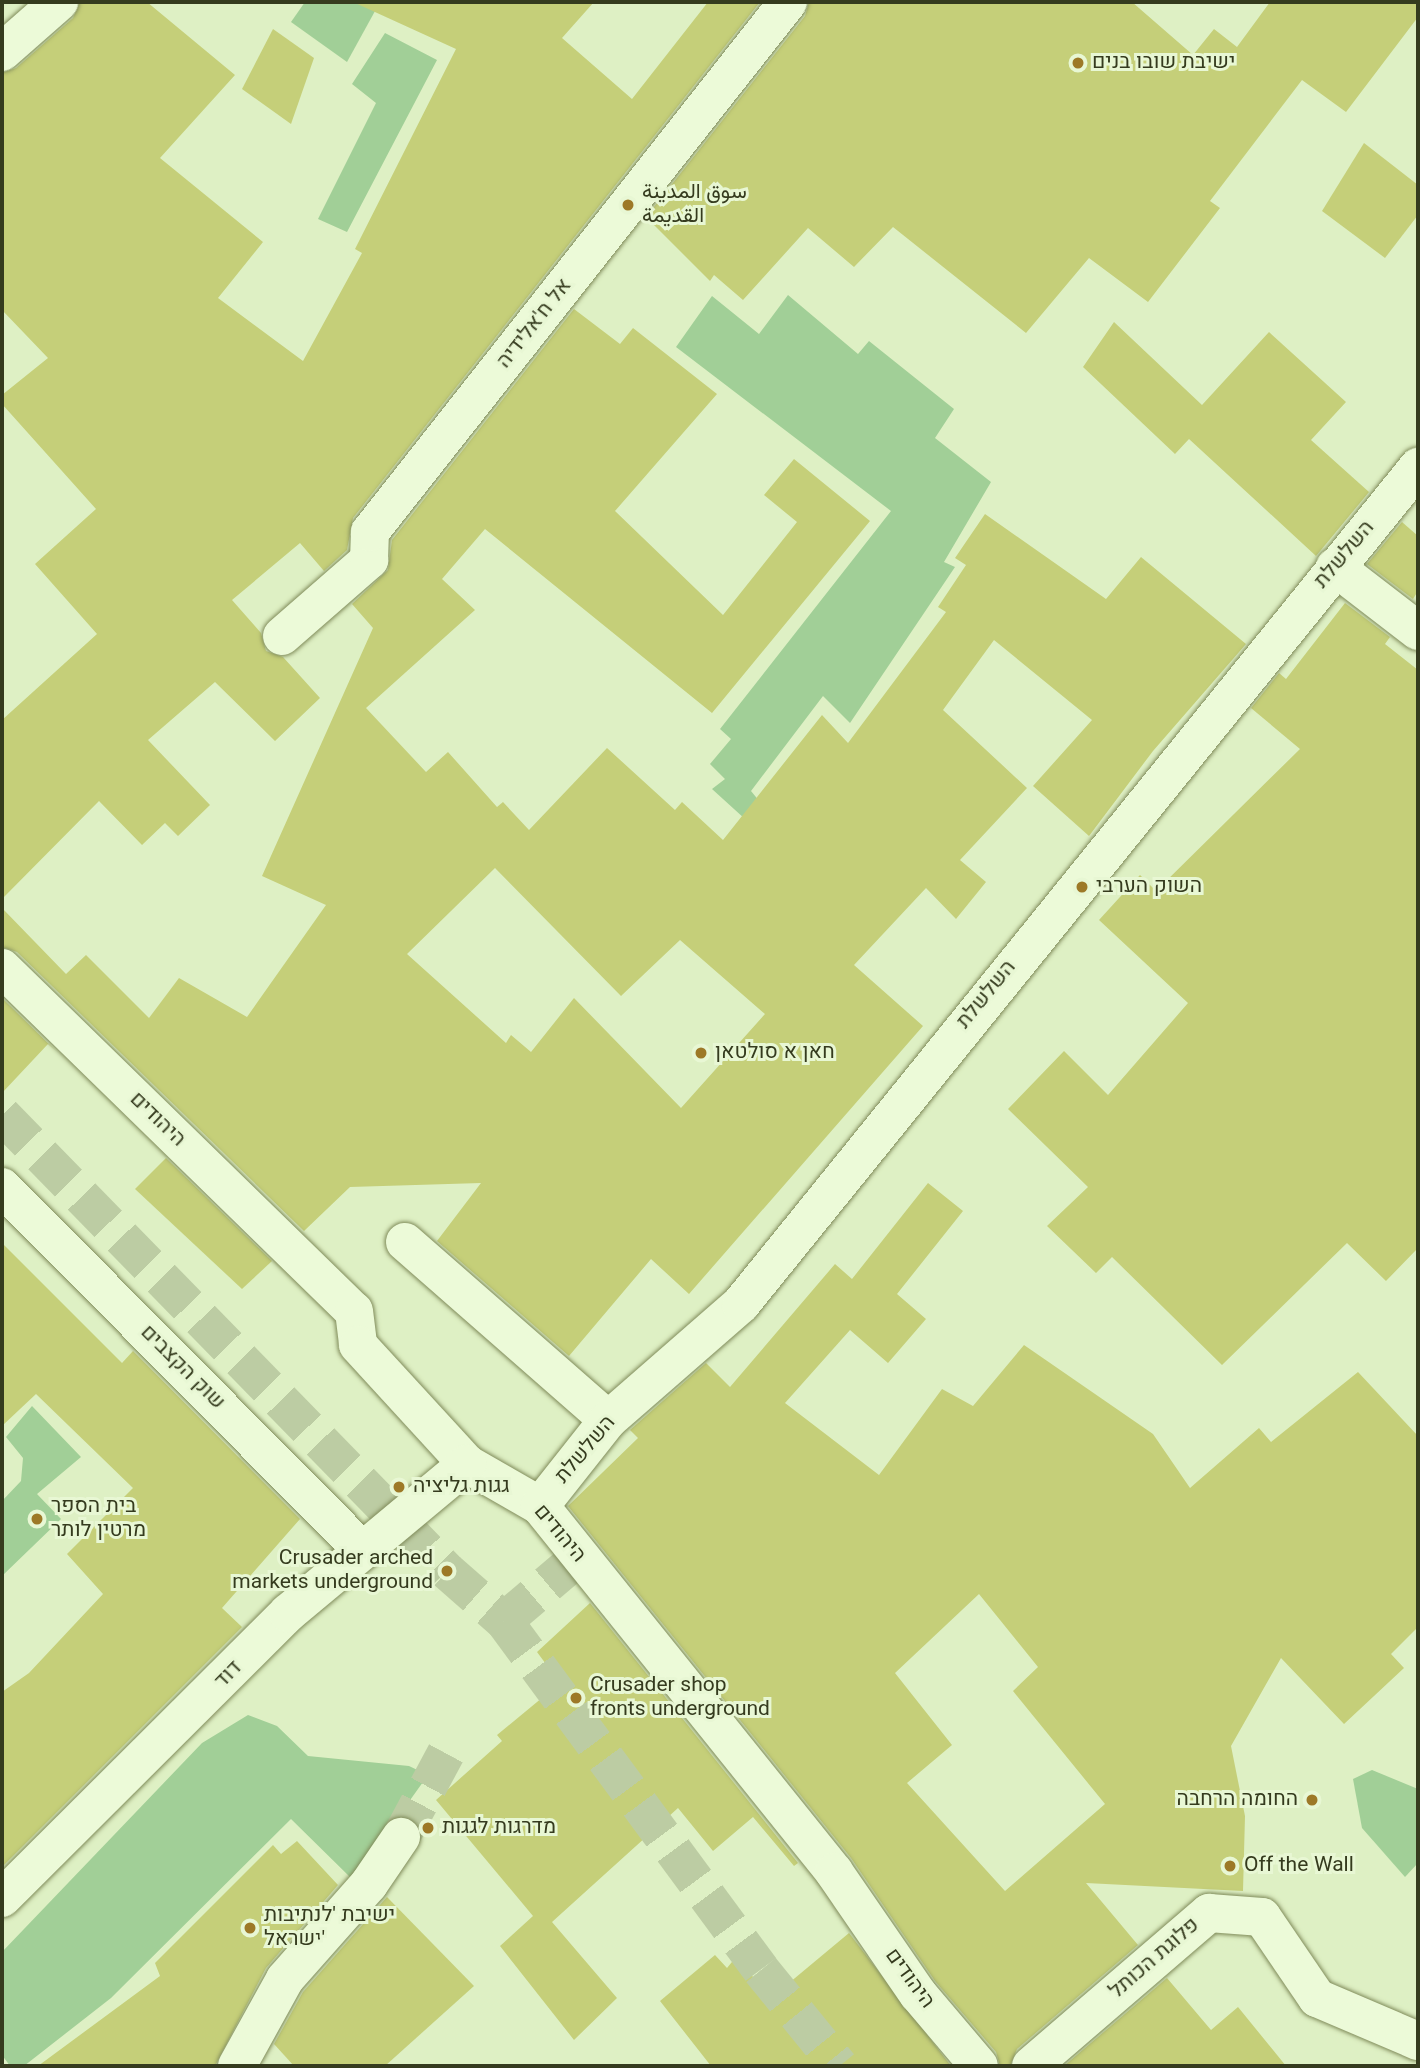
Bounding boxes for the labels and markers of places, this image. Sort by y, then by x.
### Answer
place label: ישיבת שובו בנים [1092,50,1235,76]
marker: ישיבת שובו בנים [1070,55,1086,71]
place label: سوق المدينة القديمة [642,180,747,230]
marker: سوق المدينة القديمة [620,197,636,213]
place label: השוק הערבי [1096,874,1202,900]
marker: השוק הערבי [1074,879,1090,895]
place label: חאן א סולטאן [715,1040,835,1066]
marker: חאן א סולטאן [693,1045,709,1061]
place label: גגות גליציה [413,1474,510,1500]
marker: גגות גליציה [391,1479,407,1495]
place label: בית הספר מרטין לותר [51,1494,146,1544]
marker: בית הספר מרטין לותר [29,1511,45,1527]
place label: Crusader arched markets underground [232,1546,433,1596]
marker: Crusader arched markets underground [439,1563,455,1579]
place label: Crusader shop fronts underground [590,1673,770,1723]
marker: Crusader shop fronts underground [568,1690,584,1706]
place label: החומה הרחבה [1177,1787,1298,1813]
marker: החומה הרחבה [1304,1792,1320,1808]
place label: מדרגות לגגות [442,1815,556,1841]
marker: מדרגות לגגות [420,1820,436,1836]
place label: Off the Wall [1244,1853,1354,1879]
marker: Off the Wall [1222,1858,1238,1874]
place label: ישיבת 'לנתיבות ישראל' [264,1903,395,1953]
marker: ישיבת 'לנתיבות ישראל' [242,1920,258,1936]

